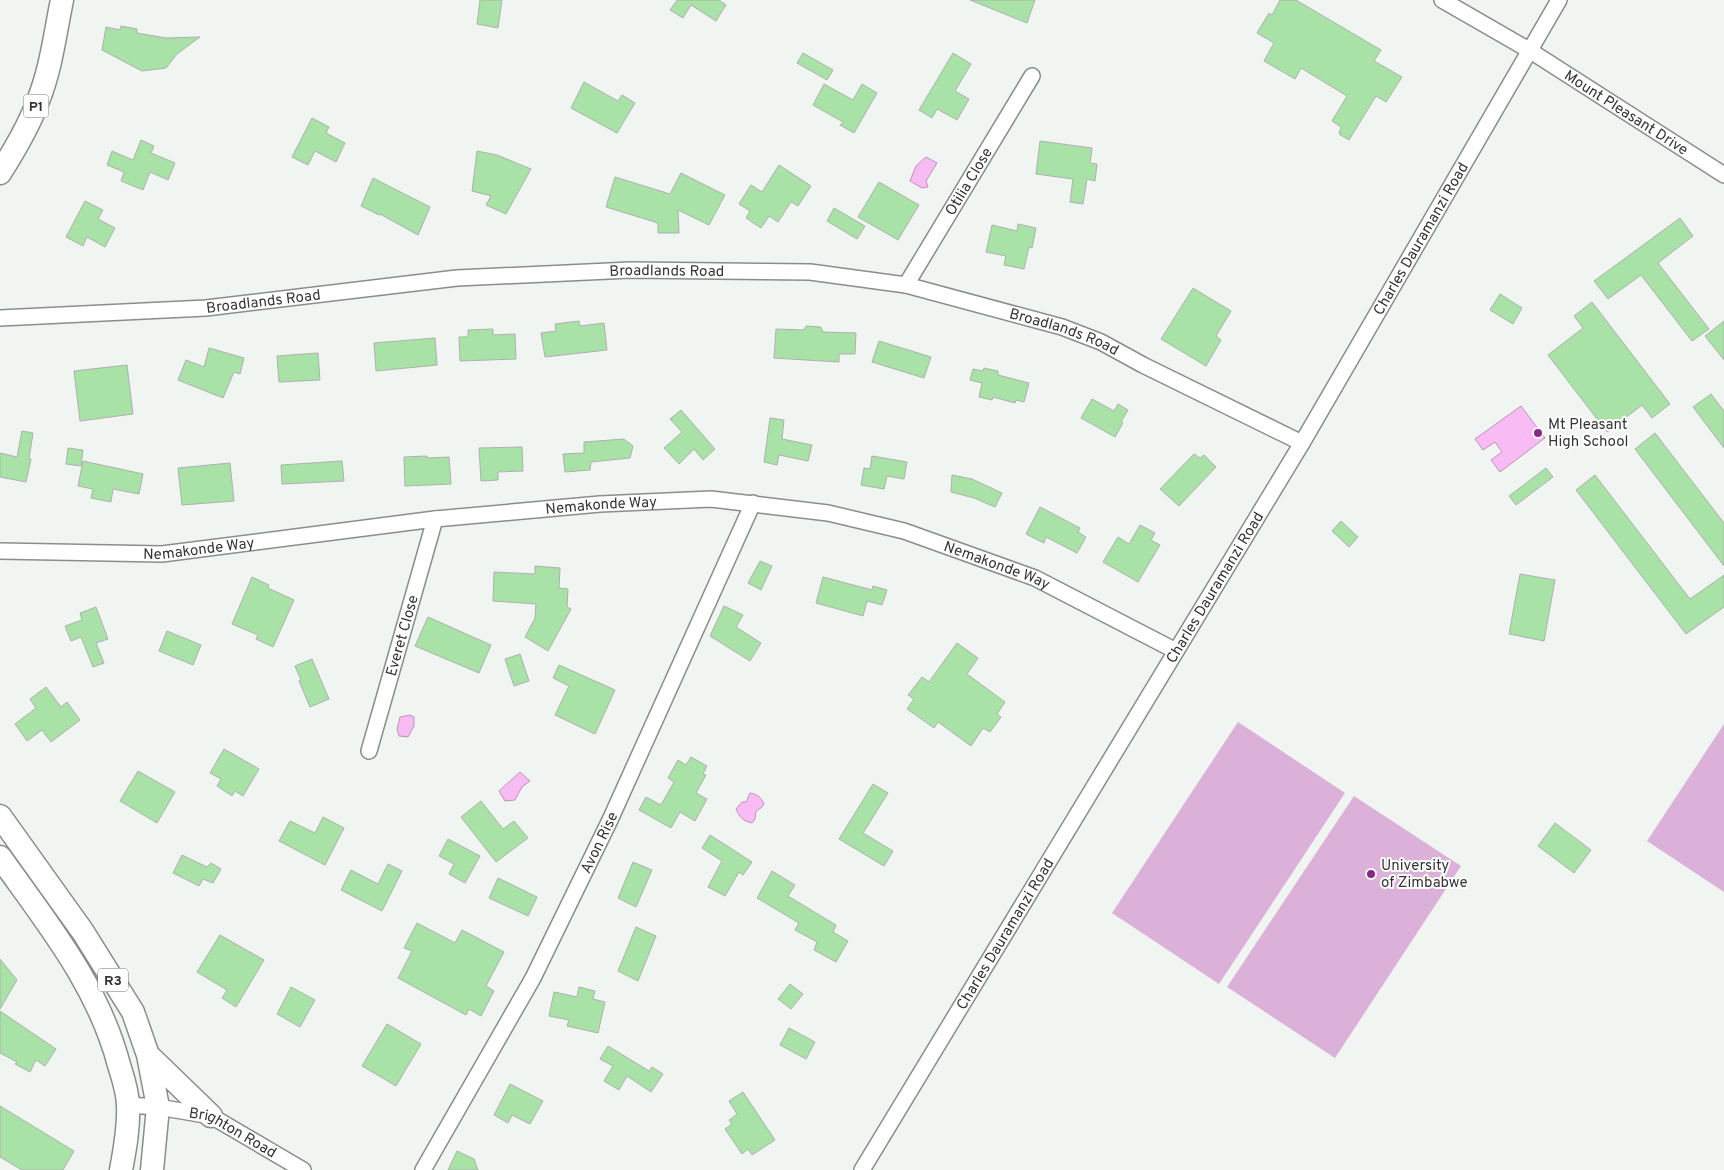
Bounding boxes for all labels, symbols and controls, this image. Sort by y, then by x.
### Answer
street label: Mount Pleasant Drive [1560,67,1691,160]
road number: P1 [24,94,48,118]
street label: Otilia Close [942,145,998,220]
street label: Charles Dauramanzi Road [1370,160,1474,319]
street label: Broadlands Road [609,262,724,282]
street label: Broadlands Road [205,286,322,319]
street label: Broadlands Road [1007,305,1122,361]
place label: Mt Pleasant High School [1548,416,1629,452]
marker: Mt Pleasant High School [1532,427,1544,439]
street label: Nemakonde Way [545,493,657,520]
street label: Charles Dauramanzi Road [1163,509,1269,667]
street label: Nemakonde Way [143,534,256,565]
street label: Nemakonde Way [941,538,1053,595]
street label: Everet Close [383,593,424,679]
street label: Avon Rise [577,809,623,877]
street label: Charles Dauramanzi Road [953,855,1059,1014]
place label: University of Zimbabwe [1381,857,1467,893]
marker: University of Zimbabwe [1365,868,1377,880]
road number: R3 [98,968,128,992]
street label: Brighton Road [187,1104,279,1163]

